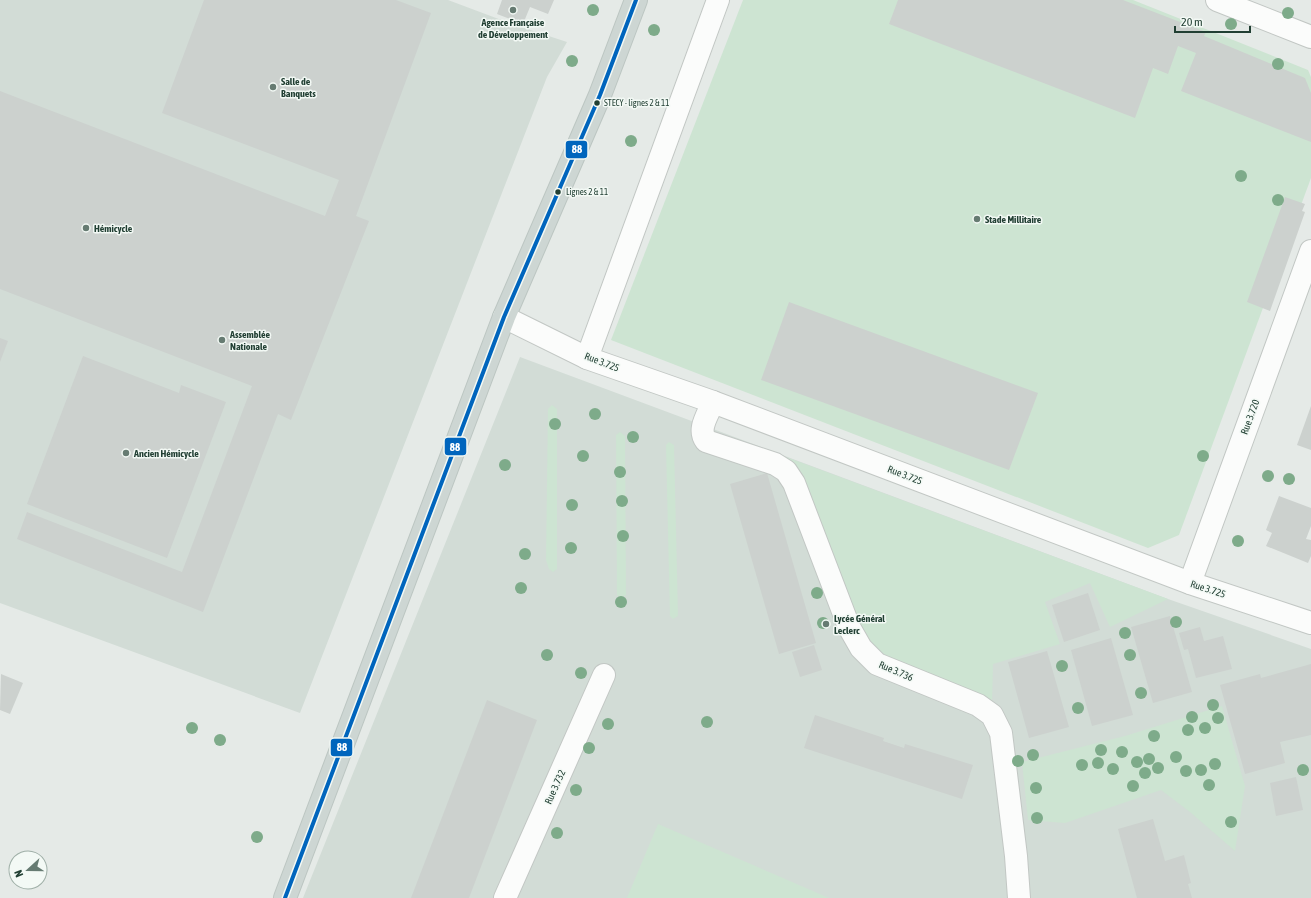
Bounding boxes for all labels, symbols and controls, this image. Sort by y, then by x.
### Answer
marker: Agence Française de Développement [508,5,518,15]
scale bar [1175,8,1250,34]
text: 20 m [1181,15,1203,29]
place label: Agence Française de Développement [478,17,548,40]
place label: Salle de Banquets [281,76,316,99]
marker: Salle de Banquets [268,82,278,92]
marker: STECY - lignes 2 & 11 [592,98,602,108]
place label: STECY - lignes 2 & 11 [604,98,669,108]
line badge: 88 [565,140,588,159]
text: 88 [572,143,582,155]
marker: Lignes 2 & 11 [553,187,563,197]
place label: Lignes 2 & 11 [566,187,608,197]
marker: Stade Millitaire [972,214,982,224]
place label: Stade Millitaire [985,214,1042,225]
marker: Hémicycle [81,223,91,233]
place label: Hémicycle [94,223,133,234]
place label: Assemblée Nationale [229,329,270,352]
marker: Assemblée Nationale [217,335,227,345]
street label: Rue 3.725 [583,350,621,374]
street label: Rue 3.720 [1239,398,1261,436]
line badge: 88 [444,437,467,456]
text: 88 [450,441,460,453]
marker: Ancien Hémicycle [121,448,131,458]
place label: Ancien Hémicycle [133,448,199,459]
street label: Rue 3.725 [886,463,924,487]
street label: Rue 3.725 [1189,578,1227,600]
place label: Lycée Général Leclerc [834,613,885,636]
marker: Lycée Général Leclerc [821,619,831,629]
street label: Rue 3.736 [877,659,915,683]
line badge: 88 [330,738,353,757]
text: 88 [337,741,347,753]
street label: Rue 3.732 [543,768,568,806]
north arrow [8,850,48,890]
text: N [12,868,25,879]

